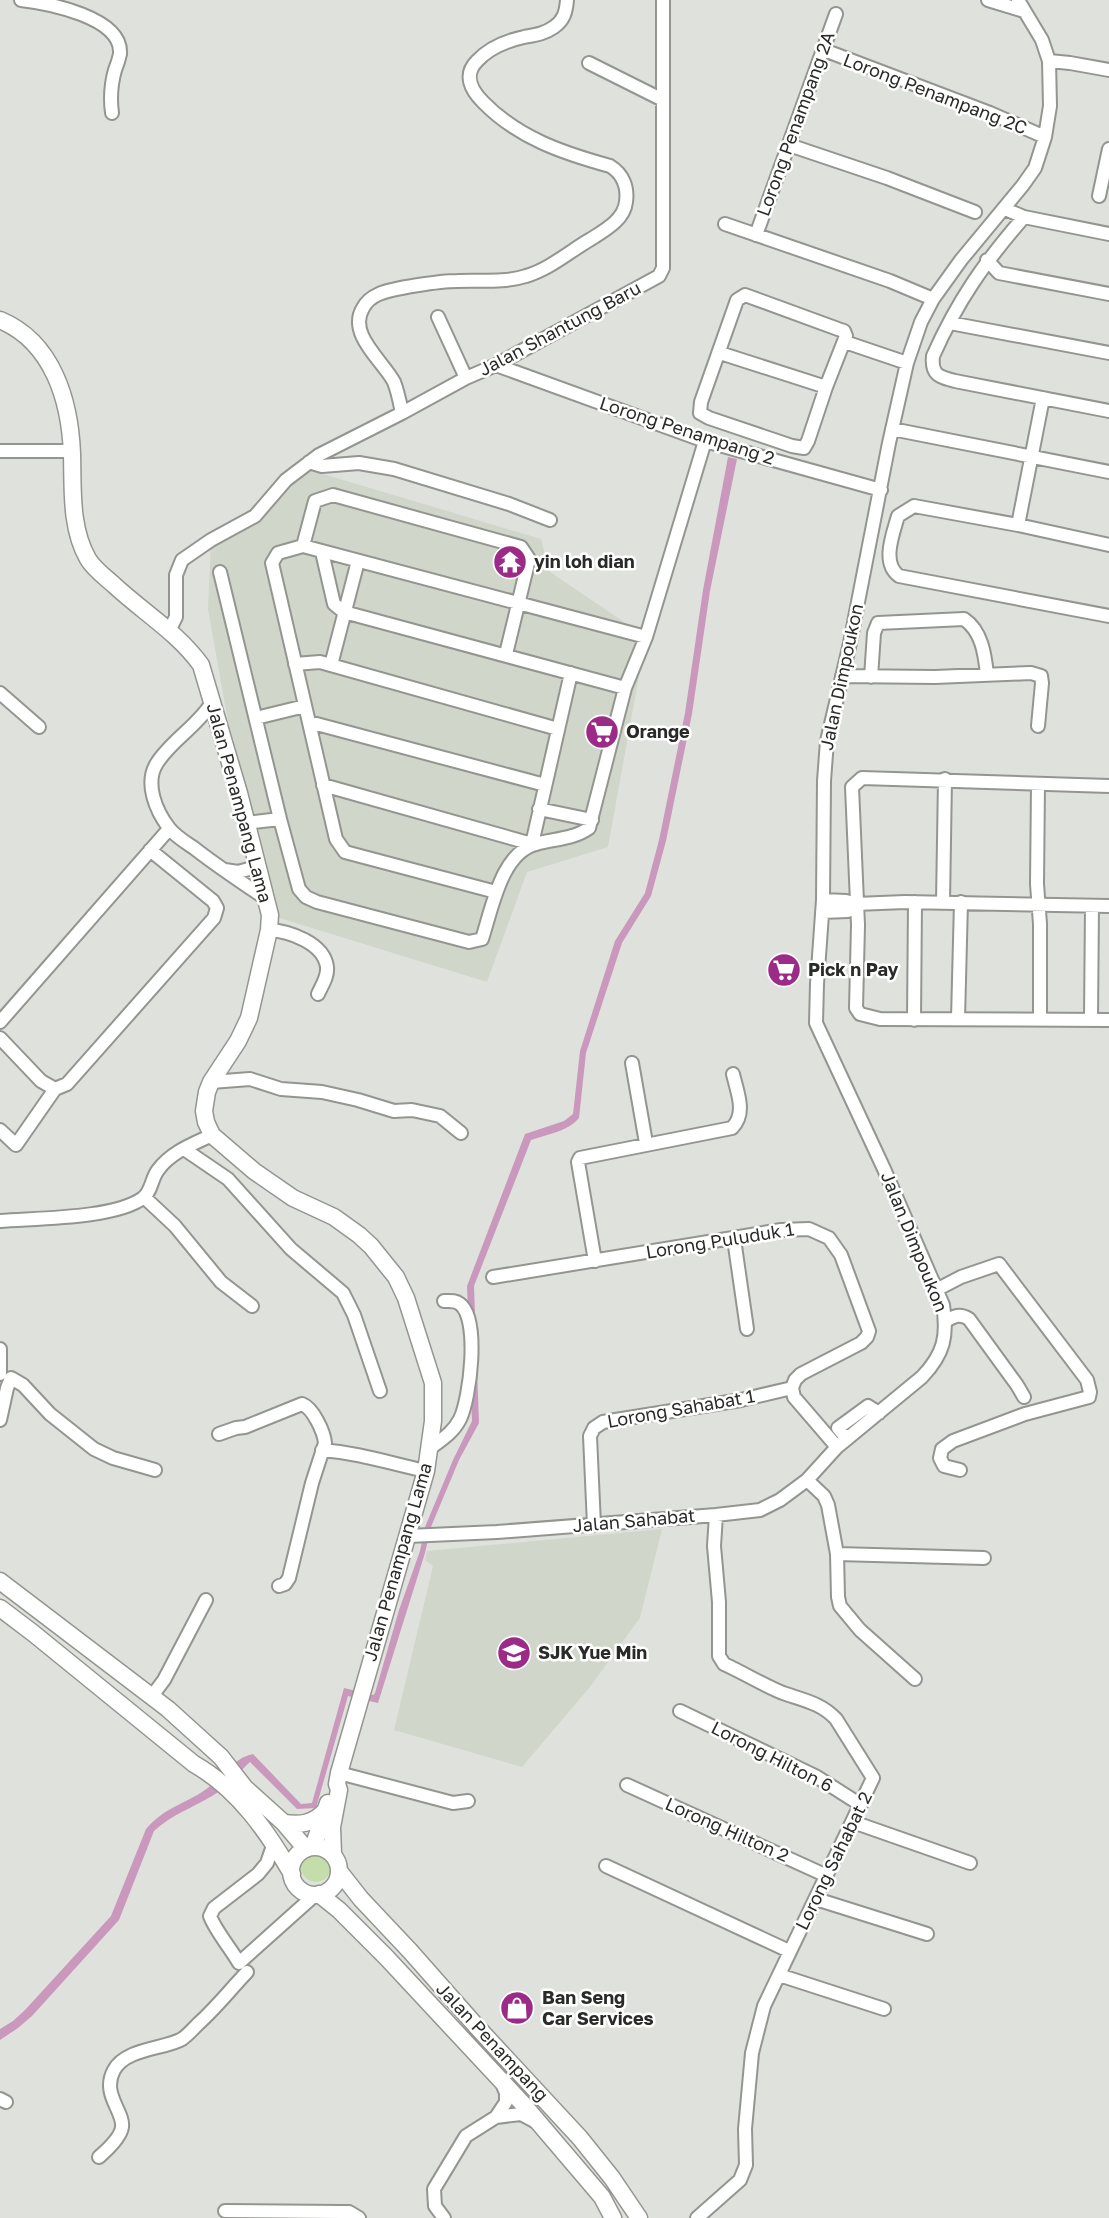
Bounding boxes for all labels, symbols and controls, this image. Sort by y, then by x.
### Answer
street label: Lorong Penampang 2A [751,28,839,219]
street label: Lorong Penampang 2C [840,48,1030,138]
street label: Jalan Shantung Baru [475,276,644,380]
street label: Lorong Penampang 2 [597,391,778,469]
temple icon: yin loh dian [491,543,529,581]
place label: yin loh dian [534,550,635,572]
street label: Jalan Dimpoukon [815,601,867,752]
street label: Jalan Penampang Lama [203,701,277,905]
supermarket icon: Orange [583,713,621,751]
place label: Orange [626,720,690,742]
supermarket icon: Pick n Pay [765,951,803,989]
place label: Pick n Pay [808,958,899,980]
street label: Jalan Dimpoukon [877,1168,953,1315]
street label: Lorong Puluduk 1 [644,1217,796,1263]
street label: Lorong Sahabat 1 [605,1384,757,1432]
street label: Jalan Penampang Lama [358,1460,436,1664]
street label: Jalan Sahabat [572,1504,696,1536]
school or university icon: SJK Yue Min [495,1634,533,1672]
place label: SJK Yue Min [538,1641,647,1663]
street label: Lorong Hilton 6 [708,1716,837,1796]
street label: Lorong Sahabat 2 [790,1788,876,1933]
street label: Lorong Hilton 2 [662,1792,793,1866]
street label: Jalan Penampang [432,1977,553,2105]
place label: Ban Seng Car Services [542,1986,654,2029]
shop icon: Ban Seng Car Services [498,1989,536,2027]

